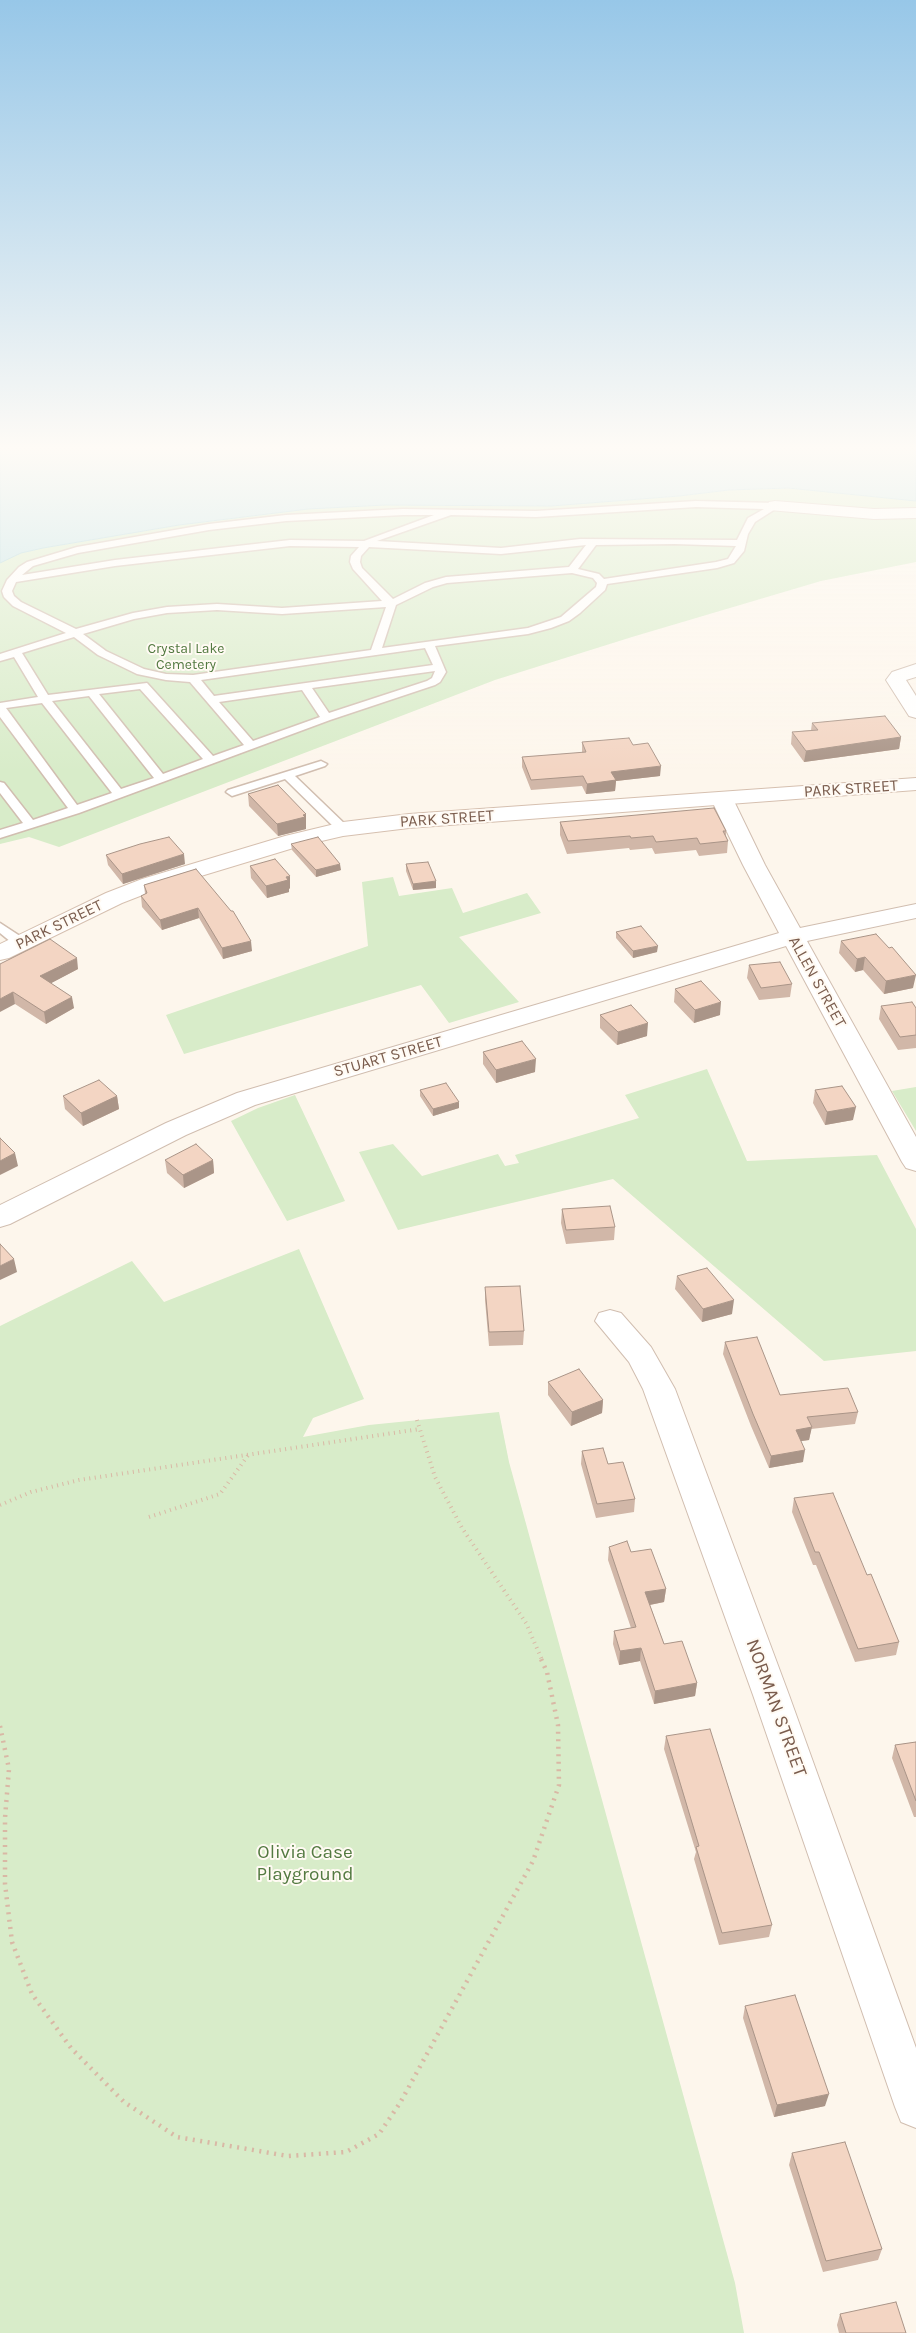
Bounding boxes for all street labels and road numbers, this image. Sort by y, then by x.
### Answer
street label: PARK STREET [803,776,899,802]
street label: PARK STREET [399,806,495,832]
street label: PARK STREET [12,896,106,954]
street label: ALLEN STREET [784,933,850,1031]
street label: STUART STREET [331,1032,445,1082]
street label: NORMAN STREET [741,1636,811,1780]

